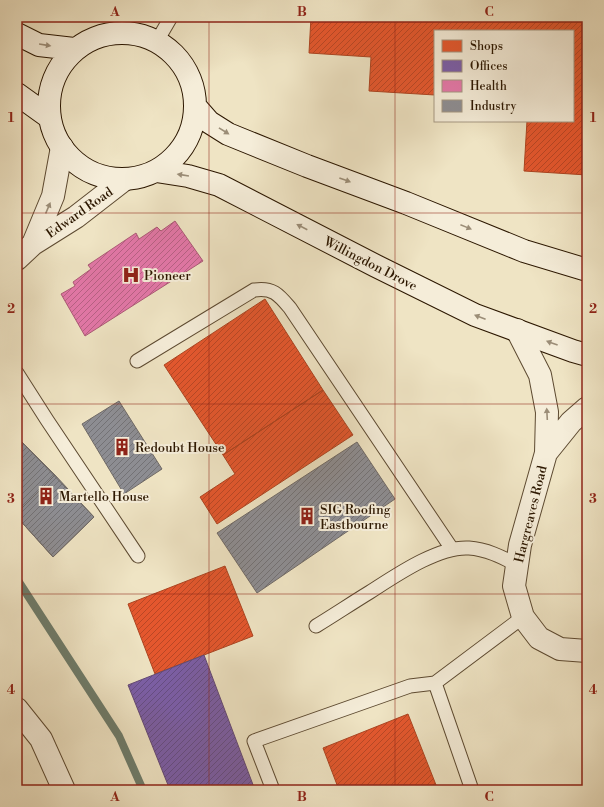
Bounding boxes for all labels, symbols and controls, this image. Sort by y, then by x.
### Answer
text: A [109,4,120,20]
text: B [297,4,307,20]
text: C [484,4,494,20]
legend [434,30,574,122]
text: Shops [470,39,503,54]
one-way arrow [38,42,51,48]
text: Offices [470,59,508,74]
text: Health [470,79,507,94]
text: Industry [470,99,517,114]
text: 1 [8,110,15,126]
text: 1 [590,110,597,126]
one-way arrow [218,128,230,135]
one-way arrow [177,172,189,178]
one-way arrow [339,178,351,184]
street label: Edward Road [43,184,117,242]
one-way arrow [45,203,51,214]
one-way arrow [296,224,307,231]
one-way arrow [460,225,472,231]
street label: Willingdon Drove [320,233,420,295]
hospital icon: Pioneer [121,265,141,285]
place label: Pioneer [144,268,191,284]
text: 2 [7,301,15,317]
text: 2 [589,301,597,317]
one-way arrow [474,314,486,320]
one-way arrow [545,340,557,346]
one-way arrow [543,408,550,420]
building icon: Redoubt House [112,437,132,457]
place label: Redoubt House [135,440,225,456]
street label: Hargreaves Road [511,463,551,564]
building icon: Martello House [36,486,56,506]
place label: Martello House [59,489,150,505]
text: 3 [7,491,15,507]
text: 3 [589,491,597,507]
place label: SIG Roofing Eastbourne [320,502,391,533]
building icon: SIG Roofing Eastbourne [297,506,317,526]
text: 4 [7,682,16,698]
text: 4 [589,682,598,698]
text: A [109,789,120,805]
text: B [297,789,307,805]
text: C [484,789,494,805]

